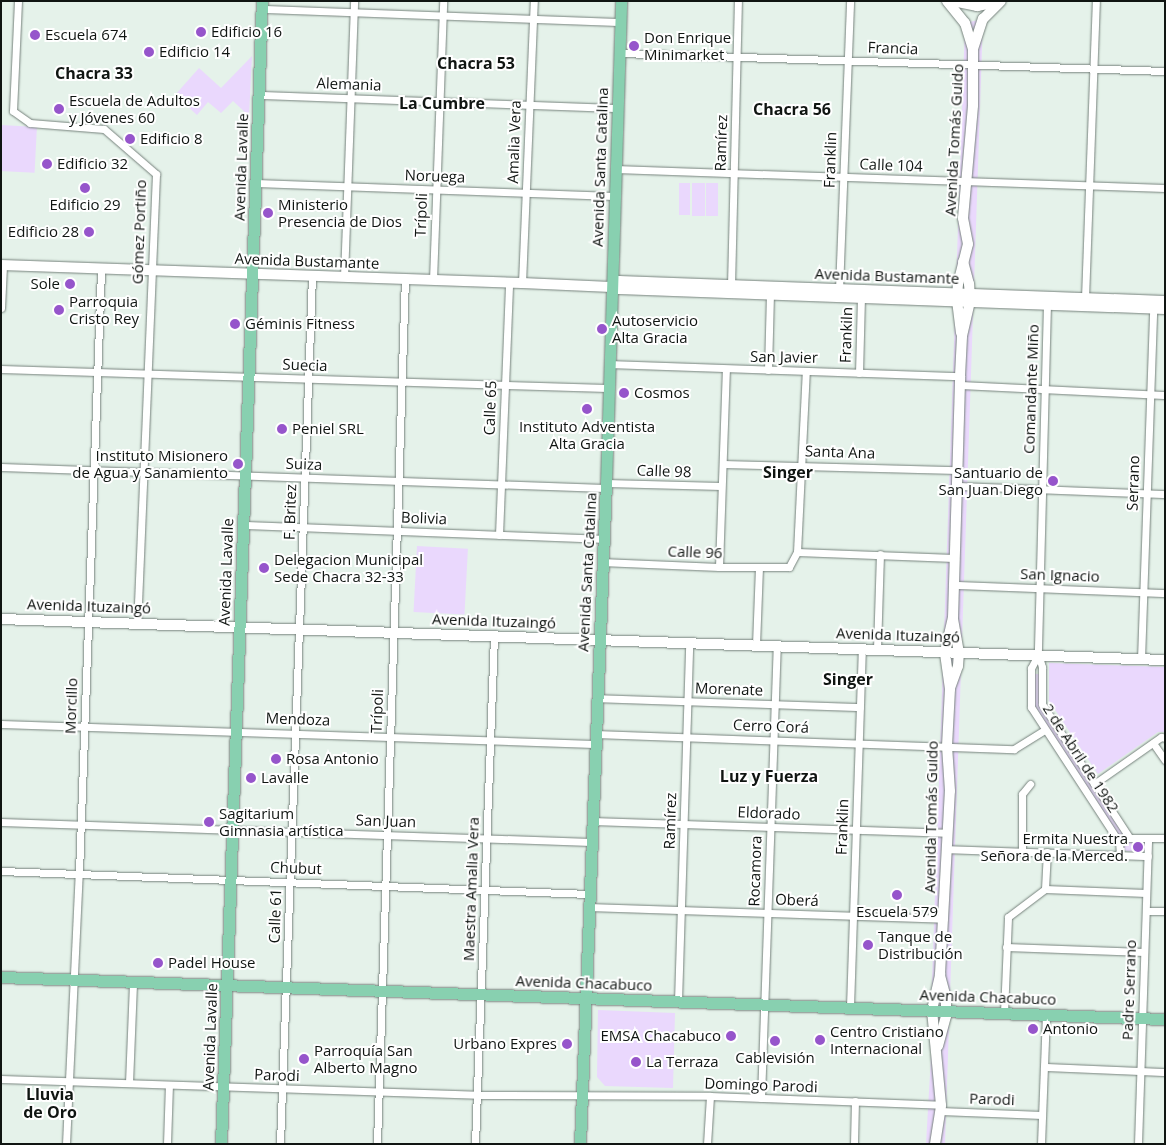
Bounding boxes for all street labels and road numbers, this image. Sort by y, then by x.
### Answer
street label: Francia [867,38,919,58]
street label: Avenida Tomás Guido [941,63,967,217]
street label: Alemania [316,74,382,94]
street label: Avenida Santa Catalina [588,87,612,247]
street label: Amalia Vera [504,100,524,184]
street label: Avenida Lavalle [230,113,252,221]
street label: Ramírez [711,114,731,172]
street label: Franklin [820,132,840,188]
street label: Calle 104 [859,155,923,175]
street label: Noruega [404,166,466,186]
street label: Gómez Portiño [128,179,150,285]
street label: Trípoli [411,193,431,237]
street label: Avenida Bustamante [234,249,380,273]
street label: Avenida Bustamante [814,264,960,288]
street label: Frankiln [836,307,856,363]
street label: Comandante Miño [1020,324,1042,454]
street label: San Javier [750,347,818,367]
street label: Suecia [282,355,328,375]
street label: Calle 65 [480,380,500,436]
street label: Santa Ana [805,442,875,462]
street label: Suiza [285,454,323,474]
street label: Serrano [1123,455,1143,511]
street label: Calle 98 [636,461,692,481]
street label: F. Britez [280,484,300,540]
street label: Avenida Santa Catalina [574,492,600,652]
street label: Bolivia [401,508,447,528]
street label: Avenida Lavalle [215,518,237,626]
street label: Calle 96 [667,542,723,562]
street label: San Ignacio [1020,565,1100,585]
street label: Avenida Ituzaingó [27,595,151,617]
street label: Avenida Ituzaingó [432,610,556,632]
street label: Avenida Ituzaingó [836,624,960,646]
street label: Morcillo [61,678,81,734]
street label: Morenate [695,679,763,699]
street label: Trípoli [367,689,387,733]
street label: 2 de Abril de 1982 [1039,700,1123,816]
street label: Mendoza [265,709,331,729]
street label: Cerro Corá [733,716,809,736]
street label: Avenida Tomás Guido [921,741,941,893]
street label: Ramírez [660,792,680,850]
street label: Franklin [832,799,852,855]
street label: Eldorado [737,803,801,823]
street label: San Juan [355,811,417,831]
street label: Maestra Amalia Vera [459,817,483,961]
street label: Rocamora [745,835,765,907]
street label: Chubut [270,858,322,878]
street label: Calle 61 [265,888,285,944]
street label: Oberá [775,890,819,910]
street label: Padre Serrano [1118,939,1140,1041]
street label: Avenida Chacabuco [515,972,653,994]
street label: Avenida Lavalle [199,983,221,1091]
street label: Avenida Chacabuco [919,986,1057,1008]
street label: Parodi [254,1065,300,1085]
street label: Domingo Parodi [704,1074,818,1096]
street label: Parodi [969,1089,1015,1109]

